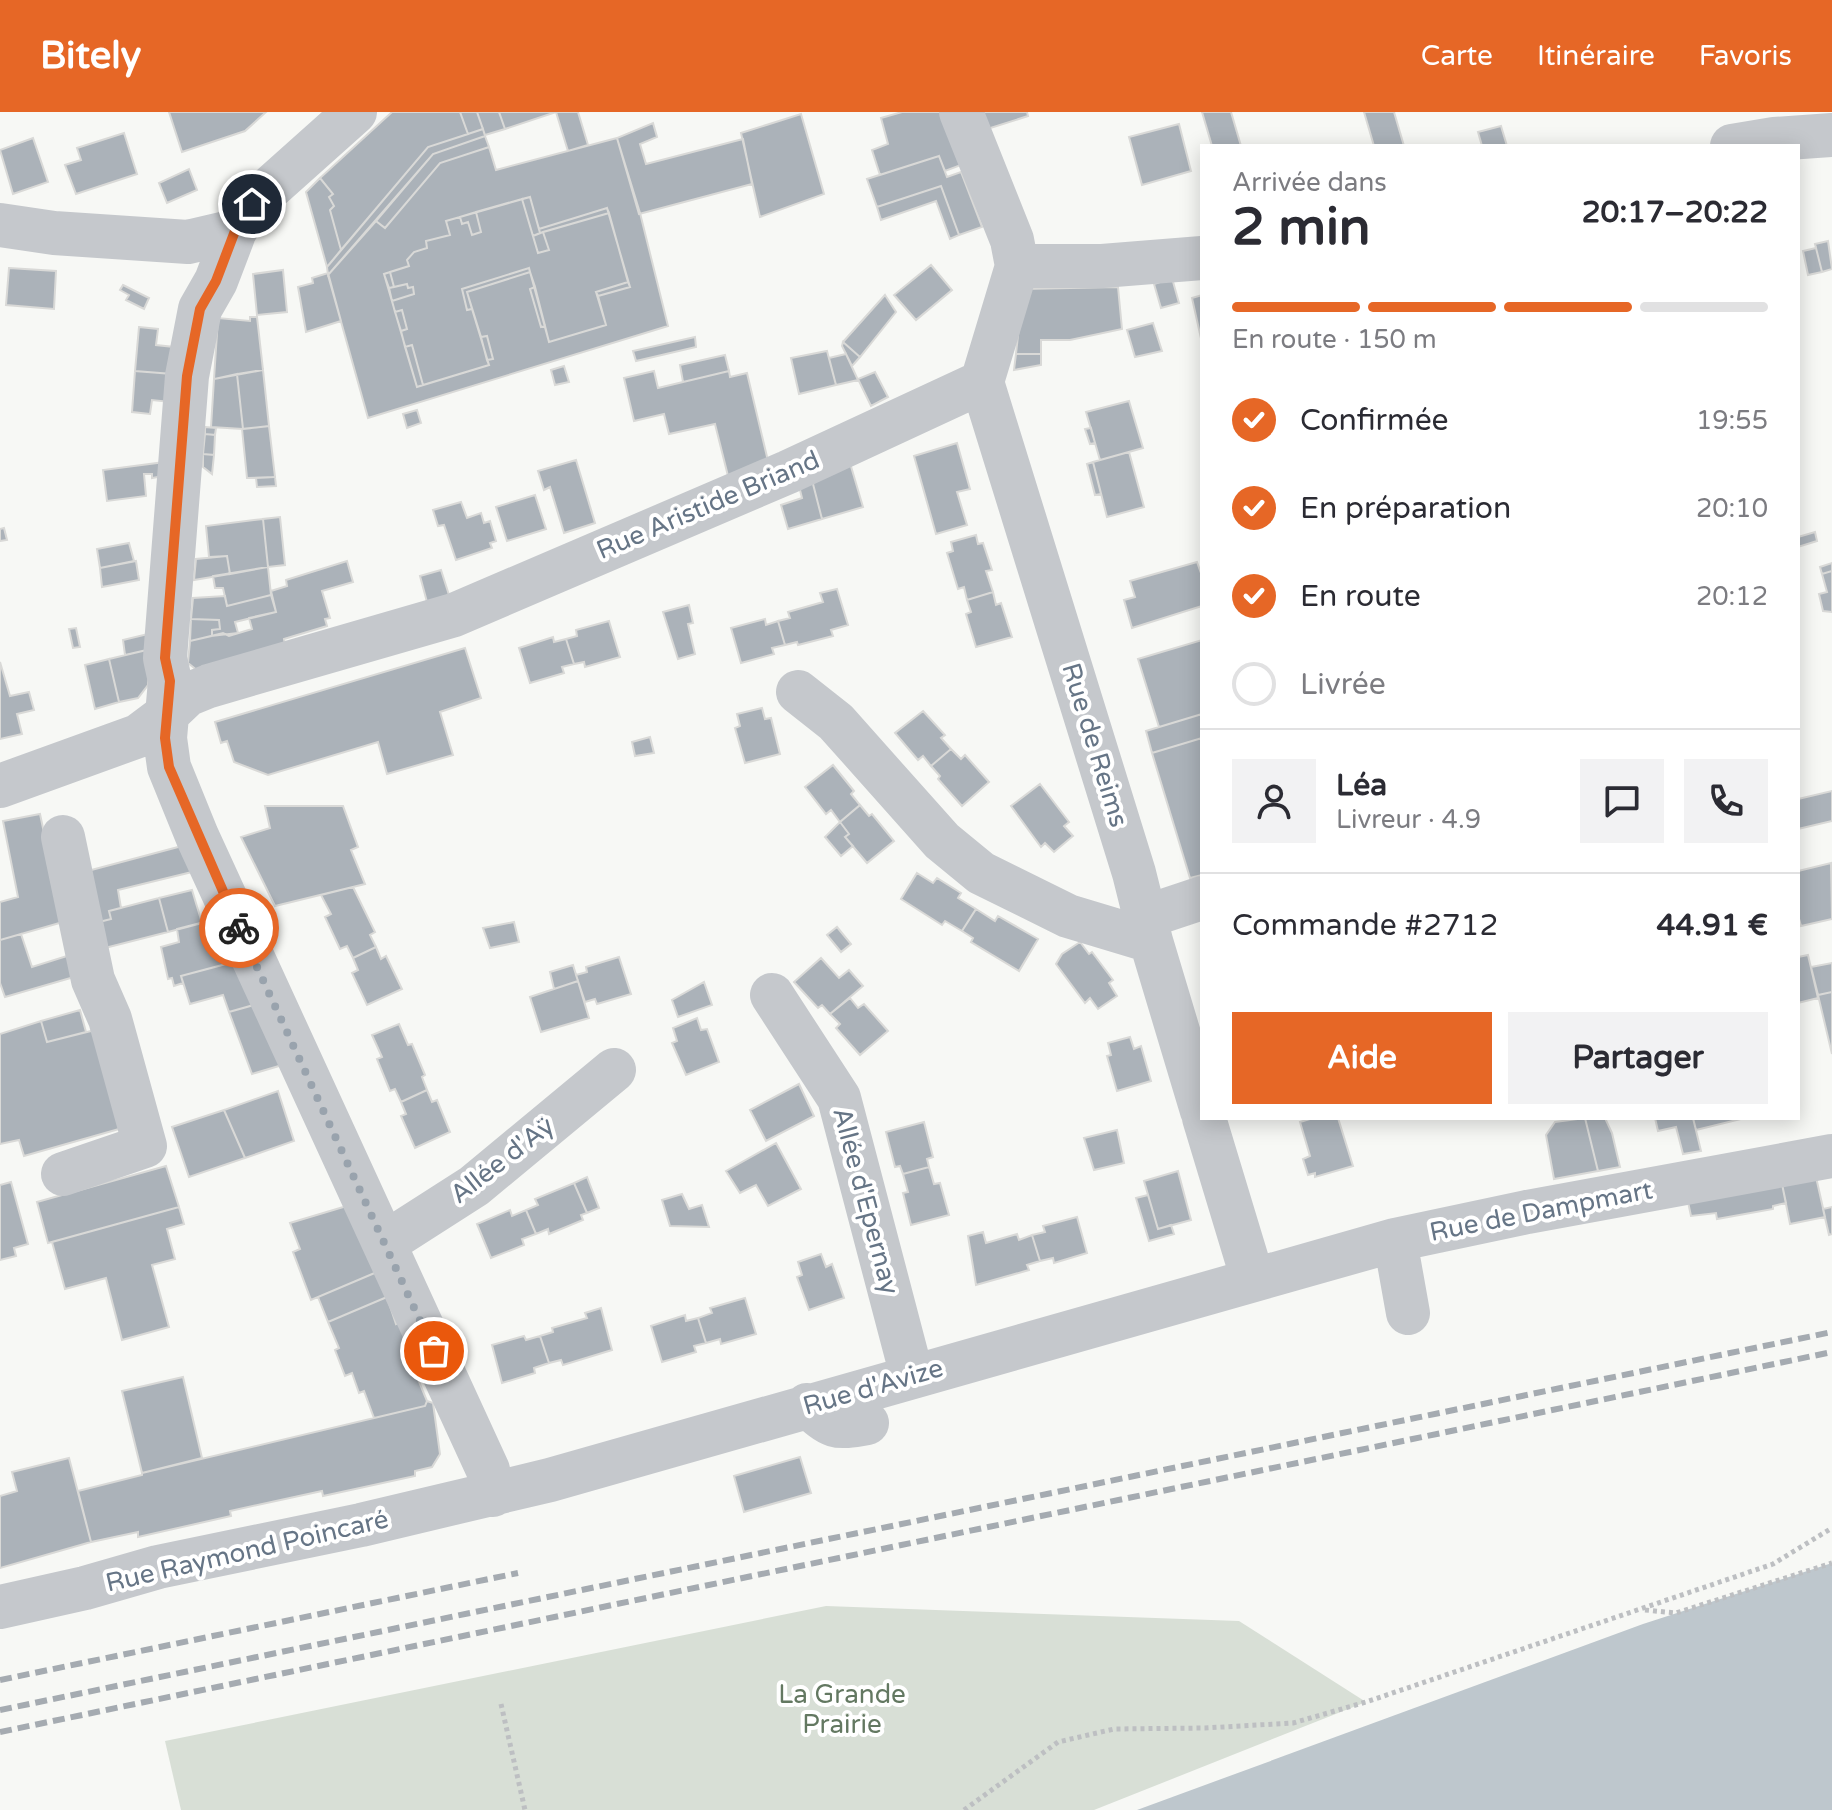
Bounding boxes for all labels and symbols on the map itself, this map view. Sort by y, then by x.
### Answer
pin [218,170,286,238]
street label: Rue Aristide Briand [592,444,824,566]
street label: Rue de Reims [1055,659,1135,831]
courier [199,888,279,968]
street label: Allée d'Epernay [826,1104,906,1298]
street label: Allée d'Aÿ [444,1110,560,1210]
street label: Rue de Dampmart [1427,1174,1655,1248]
pin [400,1317,468,1385]
street label: Rue d'Avize [799,1352,947,1422]
street label: Rue Raymond Poincaré [103,1503,391,1599]
park label: La Grande Prairie [778,1679,906,1740]

